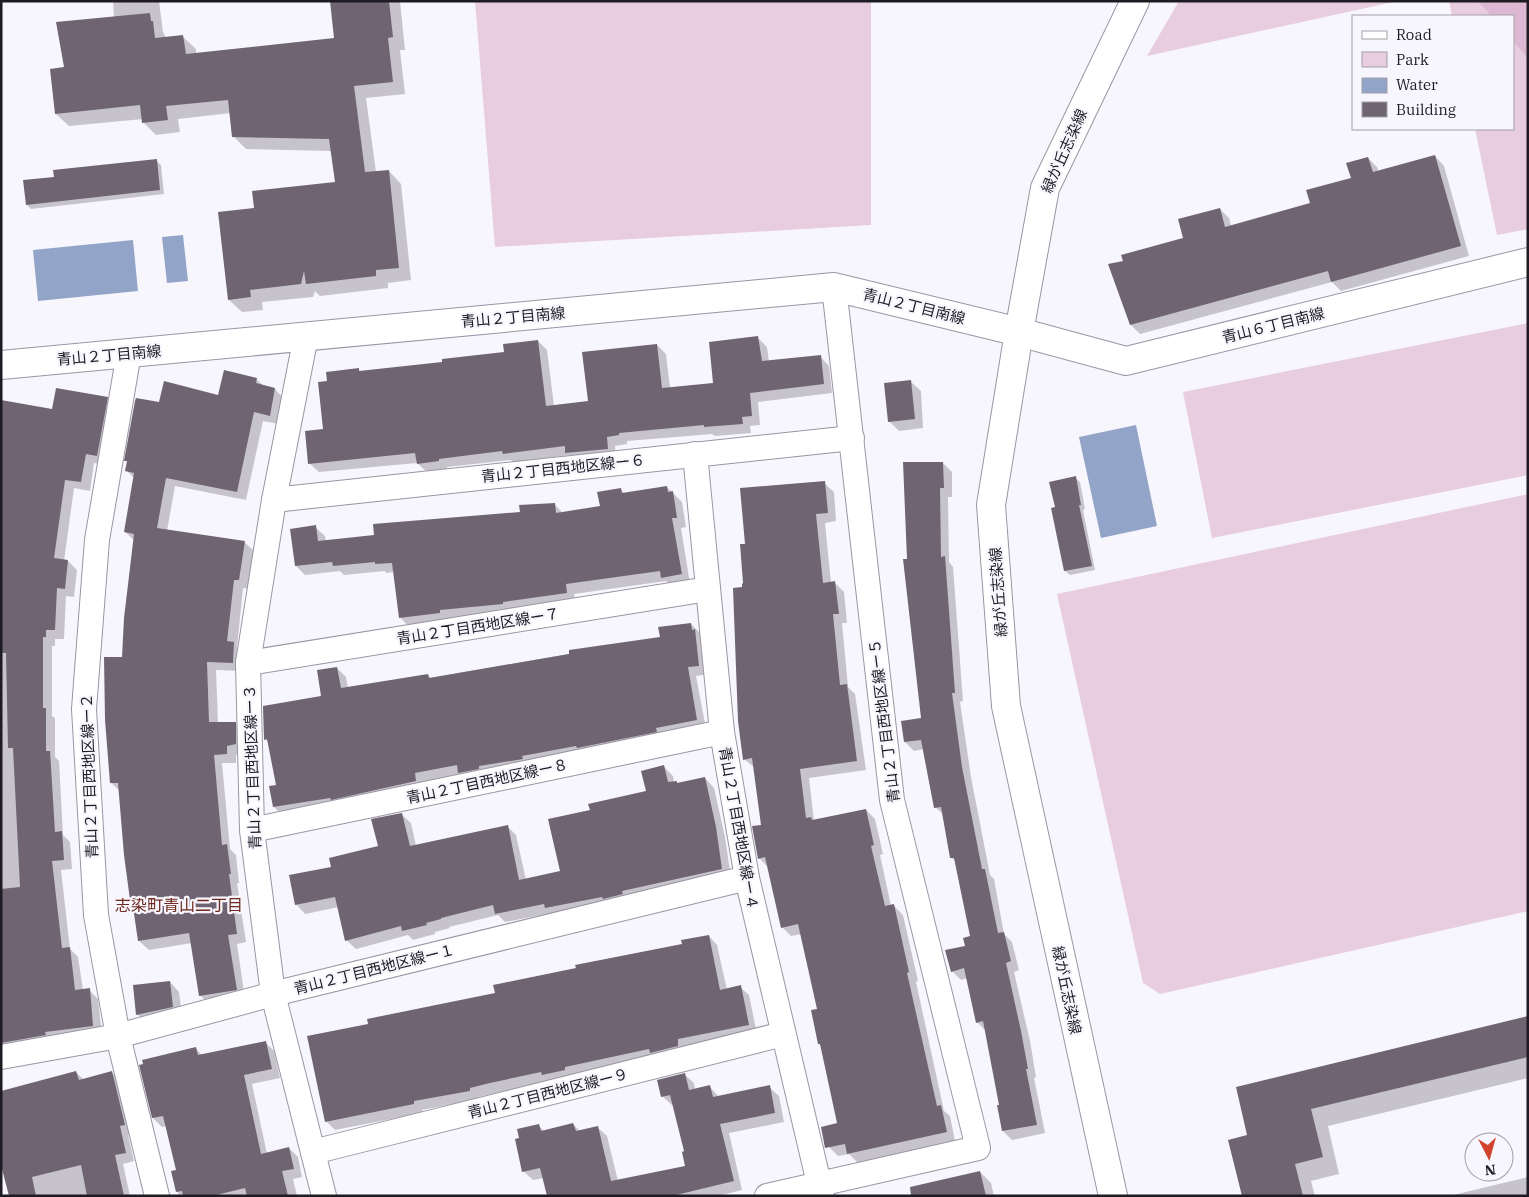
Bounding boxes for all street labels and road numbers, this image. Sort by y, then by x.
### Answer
street label: 緑が丘志染線 [1037,106,1091,196]
street label: 青山２丁目南線 [861,284,967,328]
street label: 青山２丁目南線 [460,303,566,331]
street label: 青山６丁目南線 [1220,303,1326,347]
street label: 青山２丁目南線 [56,341,162,369]
street label: 青山２丁目西地区線ー６ [480,450,646,486]
street label: 緑が丘志染線 [985,546,1011,638]
street label: 青山２丁目西地区線ー７ [395,604,561,648]
street label: 青山２丁目西地区線ー５ [865,638,903,804]
street label: 青山２丁目西地区線ー３ [240,684,264,850]
street label: 青山２丁目西地区線ー２ [77,693,101,859]
street label: 青山２丁目西地区線ー４ [715,745,763,911]
street label: 青山２丁目西地区線ー８ [404,755,570,807]
street label: 青山２丁目西地区線ー１ [292,940,456,998]
street label: 緑が丘志染線 [1048,944,1086,1036]
street label: 青山２丁目西地区線ー９ [466,1064,630,1122]

